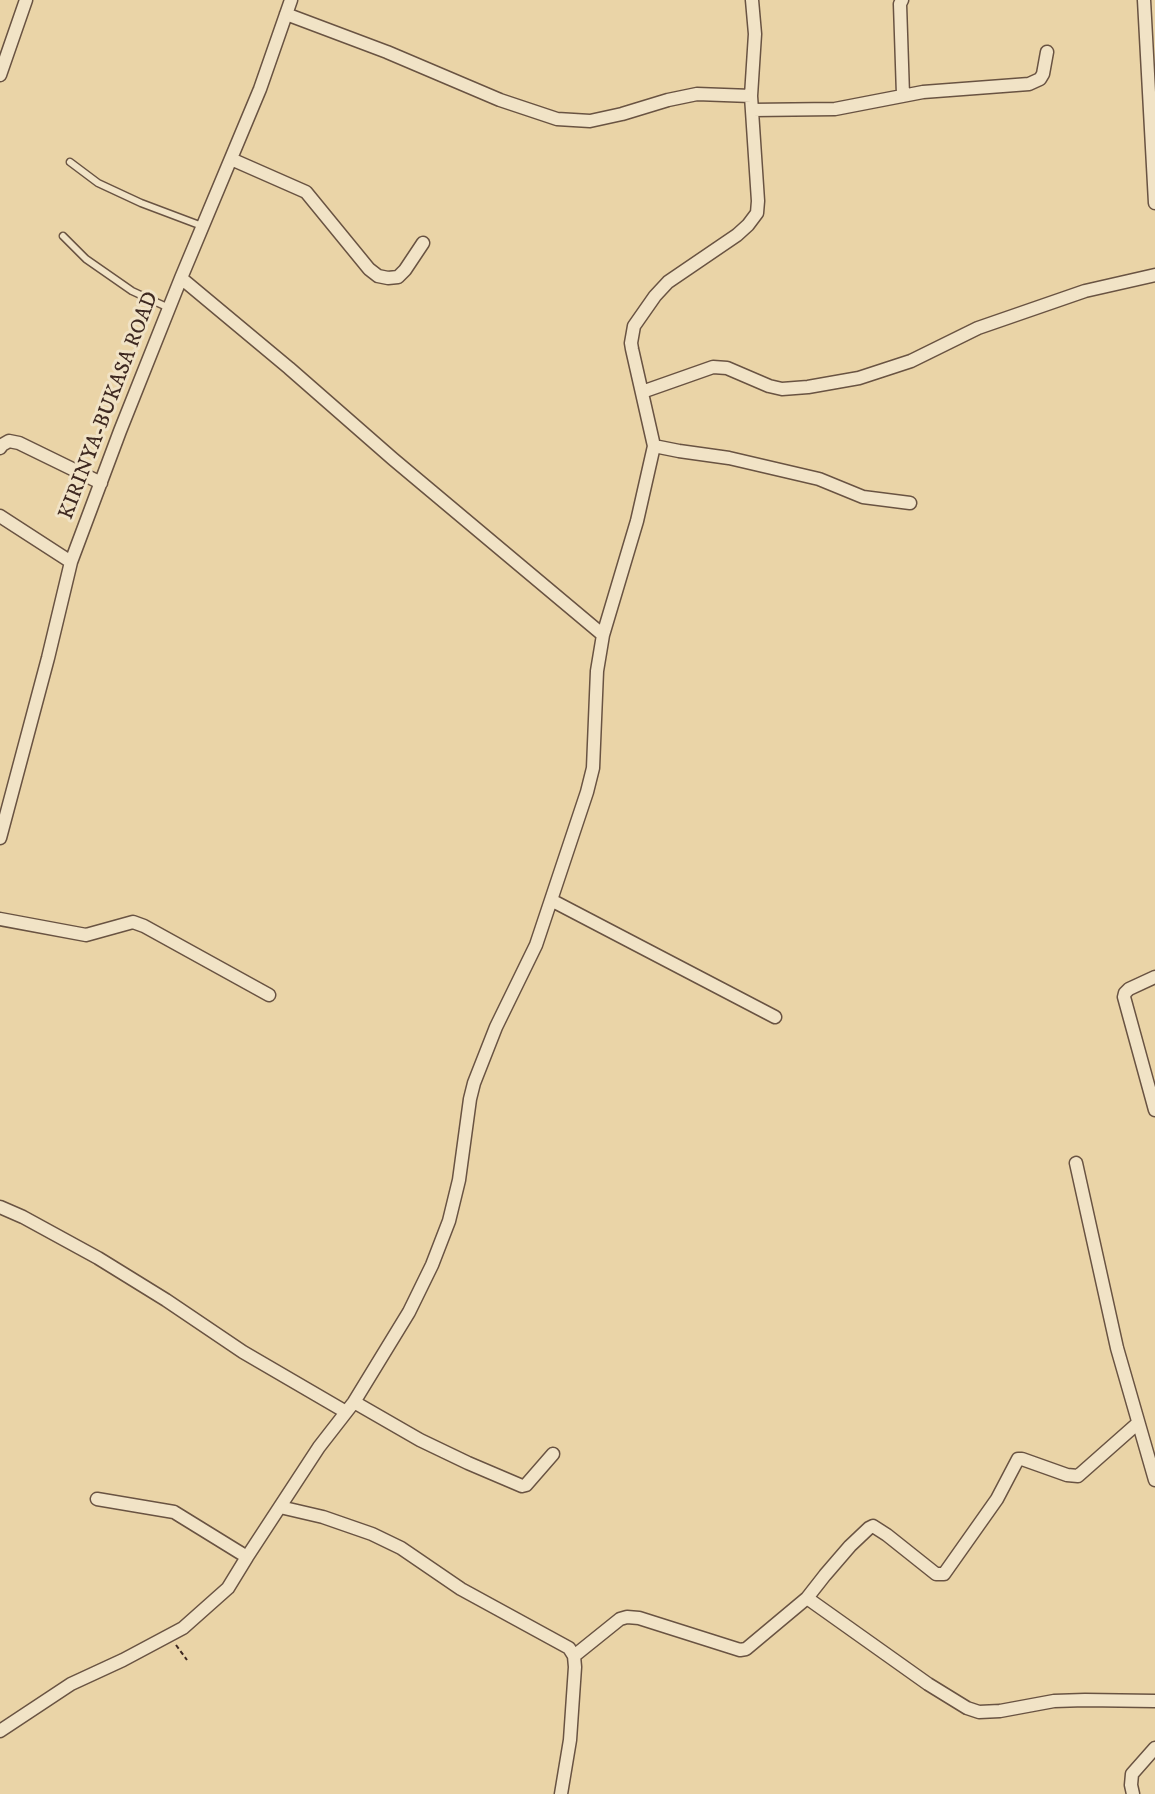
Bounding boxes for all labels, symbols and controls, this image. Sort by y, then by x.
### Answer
street label: KIRINYA-BUKASA ROAD [55,289,165,523]

